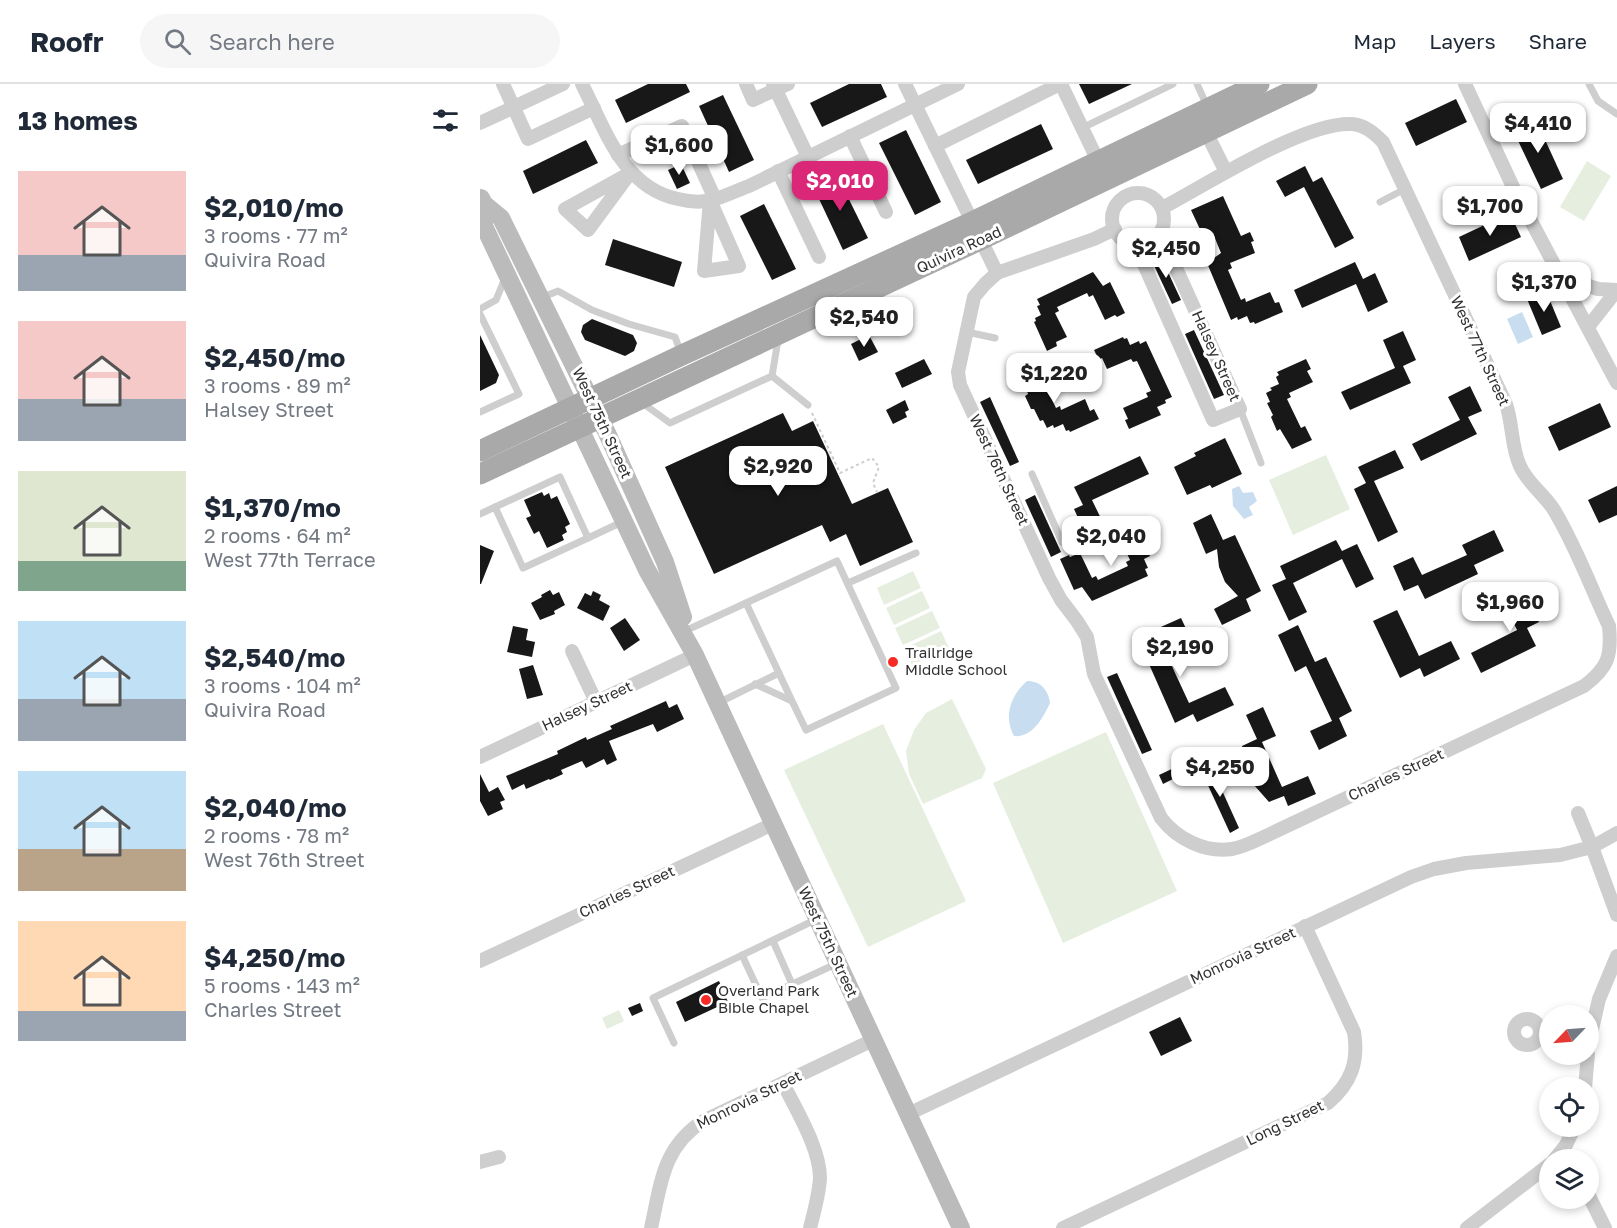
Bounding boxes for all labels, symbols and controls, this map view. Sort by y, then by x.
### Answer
search box [140,14,560,68]
text: Roofr [30,25,104,58]
icon: search [161,25,194,58]
text: Search here [209,28,335,55]
text: Map [1353,28,1396,54]
text: Layers [1429,28,1496,54]
text: Share [1529,28,1587,54]
pin: $4,410 [1489,103,1587,154]
icon: filters [429,104,462,137]
text: 13 homes [18,105,138,136]
text: $4,410 [1504,110,1572,134]
pin: $1,600 [630,125,728,176]
text: $1,600 [645,132,713,156]
pin: $2,010 [791,161,889,212]
text: $2,010 [806,168,874,192]
pin: $1,700 [1441,186,1539,237]
text: $2,010/mo [204,192,344,223]
text: $1,700 [1457,193,1524,217]
icon: home [66,195,138,267]
street label: Quivira Road [913,222,1004,277]
text: 3 rooms · 77 m² [204,223,348,247]
pin: $2,450 [1117,228,1215,279]
text: $2,450 [1131,235,1201,259]
text: Quivira Road [204,247,326,271]
pin: $1,370 [1495,262,1593,313]
text: $1,370 [1511,269,1577,293]
street label: West 77th Street [1448,293,1514,409]
pin: $2,540 [815,297,913,348]
text: $2,540 [829,304,899,328]
street label: Halsey Street [1189,307,1245,404]
text: $2,450/mo [204,342,345,373]
icon: home [66,345,138,417]
pin: $1,220 [1005,353,1103,404]
text: $1,220 [1020,360,1088,384]
street label: West 75th Street [569,364,636,481]
text: 3 rooms · 89 m² [204,373,351,397]
text: Halsey Street [204,397,334,421]
street label: West 76th Street [966,411,1034,528]
pin: $2,920 [729,446,827,497]
text: $2,920 [743,453,813,477]
text: $1,370/mo [204,492,341,523]
icon: home [66,495,138,567]
pin: $2,040 [1062,516,1160,567]
text: 2 rooms · 64 m² [204,523,351,547]
text: $2,040 [1076,523,1146,547]
text: West 77th Terrace [204,547,376,571]
pin: $1,960 [1461,582,1559,633]
text: $1,960 [1476,589,1544,613]
pin: $2,190 [1131,627,1229,678]
text: $2,190 [1146,634,1214,658]
text: $2,540/mo [204,642,345,673]
place label: Trailridge Middle School [905,643,1007,678]
icon: home [66,645,138,717]
marker: Trailridge Middle School [886,655,900,669]
text: 3 rooms · 104 m² [204,673,361,697]
street label: Halsey Street [539,676,635,734]
text: Quivira Road [204,697,326,721]
street label: Charles Street [1345,744,1446,804]
pin: $4,250 [1171,747,1269,798]
text: $4,250 [1185,754,1255,778]
text: $2,040/mo [204,792,346,823]
icon: home [66,795,138,867]
text: 2 rooms · 78 m² [204,823,349,847]
text: West 76th Street [204,847,365,871]
street label: Charles Street [576,861,677,921]
street label: West 75th Street [795,883,862,1000]
street label: Monrovia Street [1187,923,1298,987]
text: $4,250/mo [204,942,345,973]
icon: home [66,945,138,1017]
text: 5 rooms · 143 m² [204,973,360,997]
place label: Overland Park Bible Chapel [718,981,820,1016]
marker: Overland Park Bible Chapel [699,993,713,1007]
text: Charles Street [204,997,342,1021]
north arrow [1539,1005,1599,1065]
map controls [1539,1005,1599,1209]
street label: Monrovia Street [693,1066,804,1132]
button: locate [1539,1077,1599,1137]
street label: Long Street [1243,1096,1326,1149]
button: layers [1539,1149,1599,1209]

